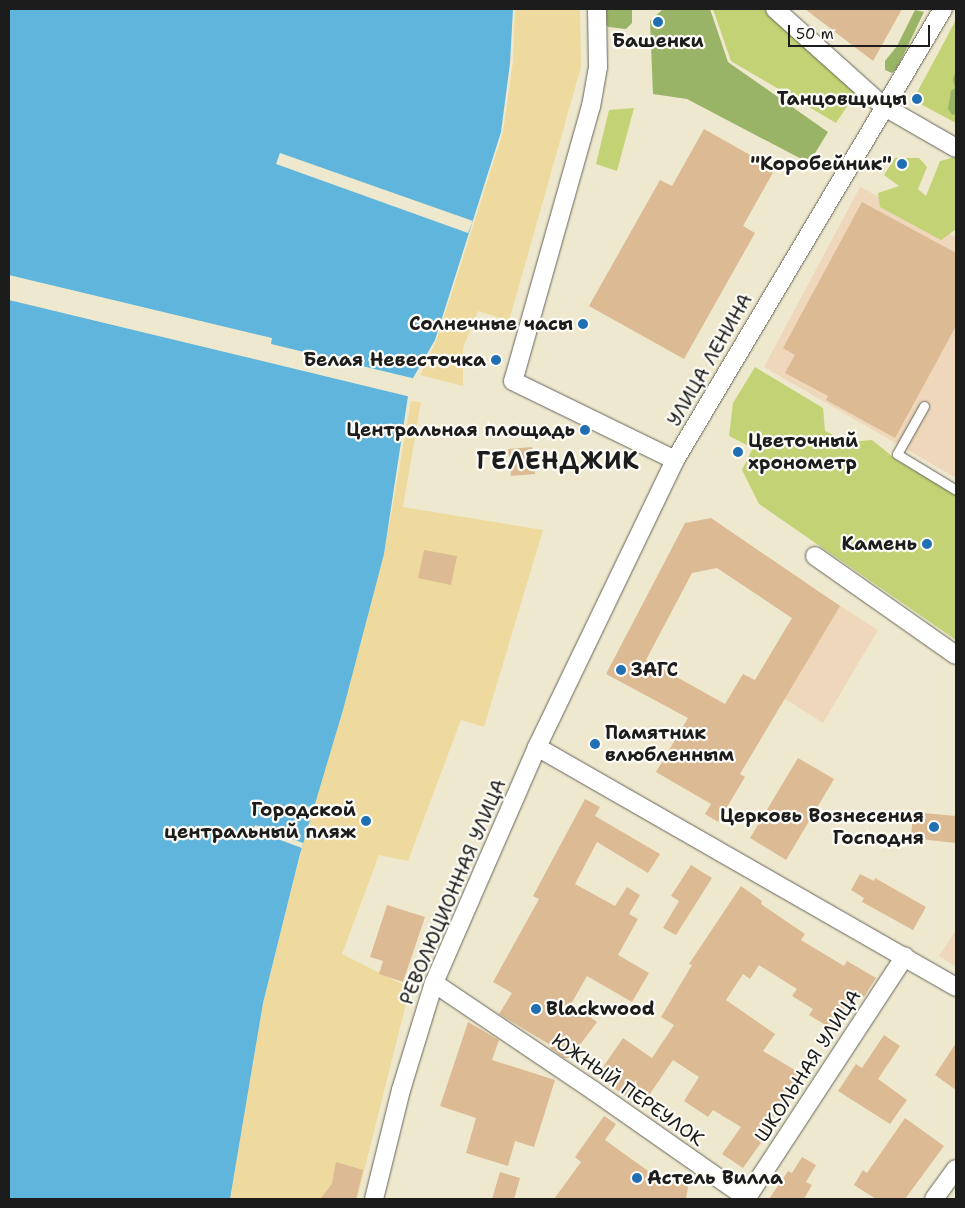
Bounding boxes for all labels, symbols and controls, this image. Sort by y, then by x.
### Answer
scale bar [790,15,932,47]
marker: Башенки [652,16,664,28]
text: 50 m [796,24,834,44]
place label: Башенки [612,30,704,52]
place label: Танцовщицы [777,88,907,110]
marker: Танцовщицы [911,93,923,105]
place label: "Коробейник" [750,153,892,175]
marker: "Коробейник" [896,158,908,170]
street label: УЛИЦА ЛЕНИНА [663,290,757,430]
place label: Солнечные часы [409,313,573,335]
marker: Солнечные часы [577,318,589,330]
place label: Белая Невесточка [303,349,486,371]
marker: Белая Невесточка [490,354,502,366]
place label: Центральная площадь [346,419,575,441]
marker: Центральная площадь [579,424,591,436]
place label: Цветочный хронометр [748,430,858,474]
marker: Цветочный хронометр [732,446,744,458]
district label: ГЕЛЕНДЖИК [475,448,641,476]
place label: Камень [841,533,917,555]
marker: Камень [921,538,933,550]
place label: ЗАГС [631,659,678,681]
marker: ЗАГС [615,664,627,676]
place label: Памятник влюбленным [605,722,734,766]
marker: Памятник влюбленным [589,738,601,750]
street label: РЕВОЛЮЦИОННАЯ УЛИЦА [395,776,511,1008]
place label: Городской центральный пляж [164,799,356,843]
place label: Церковь Вознесения Господня [720,805,924,849]
marker: Городской центральный пляж [360,815,372,827]
marker: Церковь Вознесения Господня [928,821,940,833]
street label: ШКОЛЬНАЯ УЛИЦА [750,985,866,1147]
place label: Blackwood [546,998,655,1020]
marker: Blackwood [530,1003,542,1015]
street label: ЮЖНЫЙ ПЕРЕУЛОК [548,1029,708,1151]
place label: Астель Вилла [647,1167,783,1189]
marker: Астель Вилла [631,1172,643,1184]

